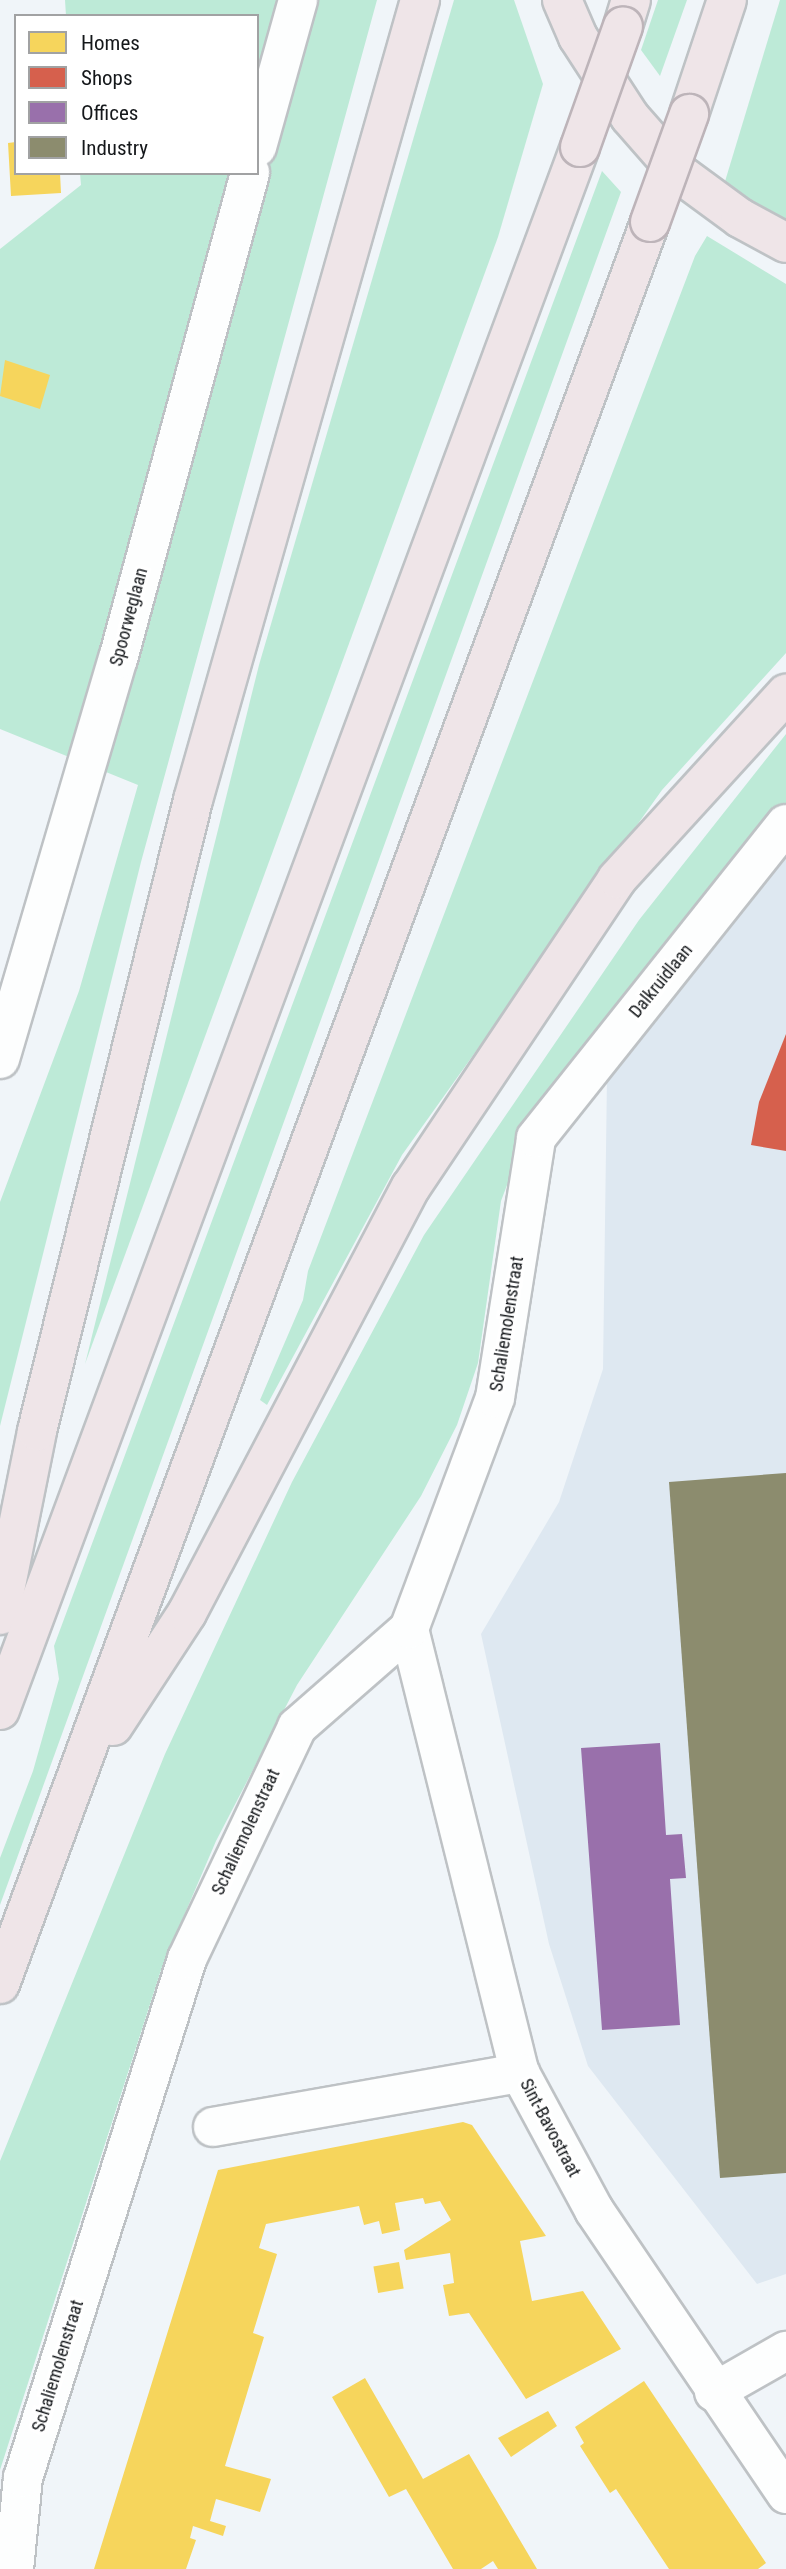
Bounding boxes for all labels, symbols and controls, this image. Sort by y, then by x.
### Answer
legend [14,14,259,175]
text: Homes [81,31,140,55]
text: Shops [81,66,133,90]
text: Offices [81,101,138,125]
text: Industry [81,136,148,160]
street label: Spoorweglaan [105,565,153,669]
street label: Dalkruidlaan [625,940,697,1022]
street label: Schaliemolenstraat [486,1255,528,1393]
street label: Schaliemolenstraat [207,1765,285,1899]
street label: Sint-Bavostraat [515,2075,585,2181]
street label: Schaliemolenstraat [28,2297,88,2435]

